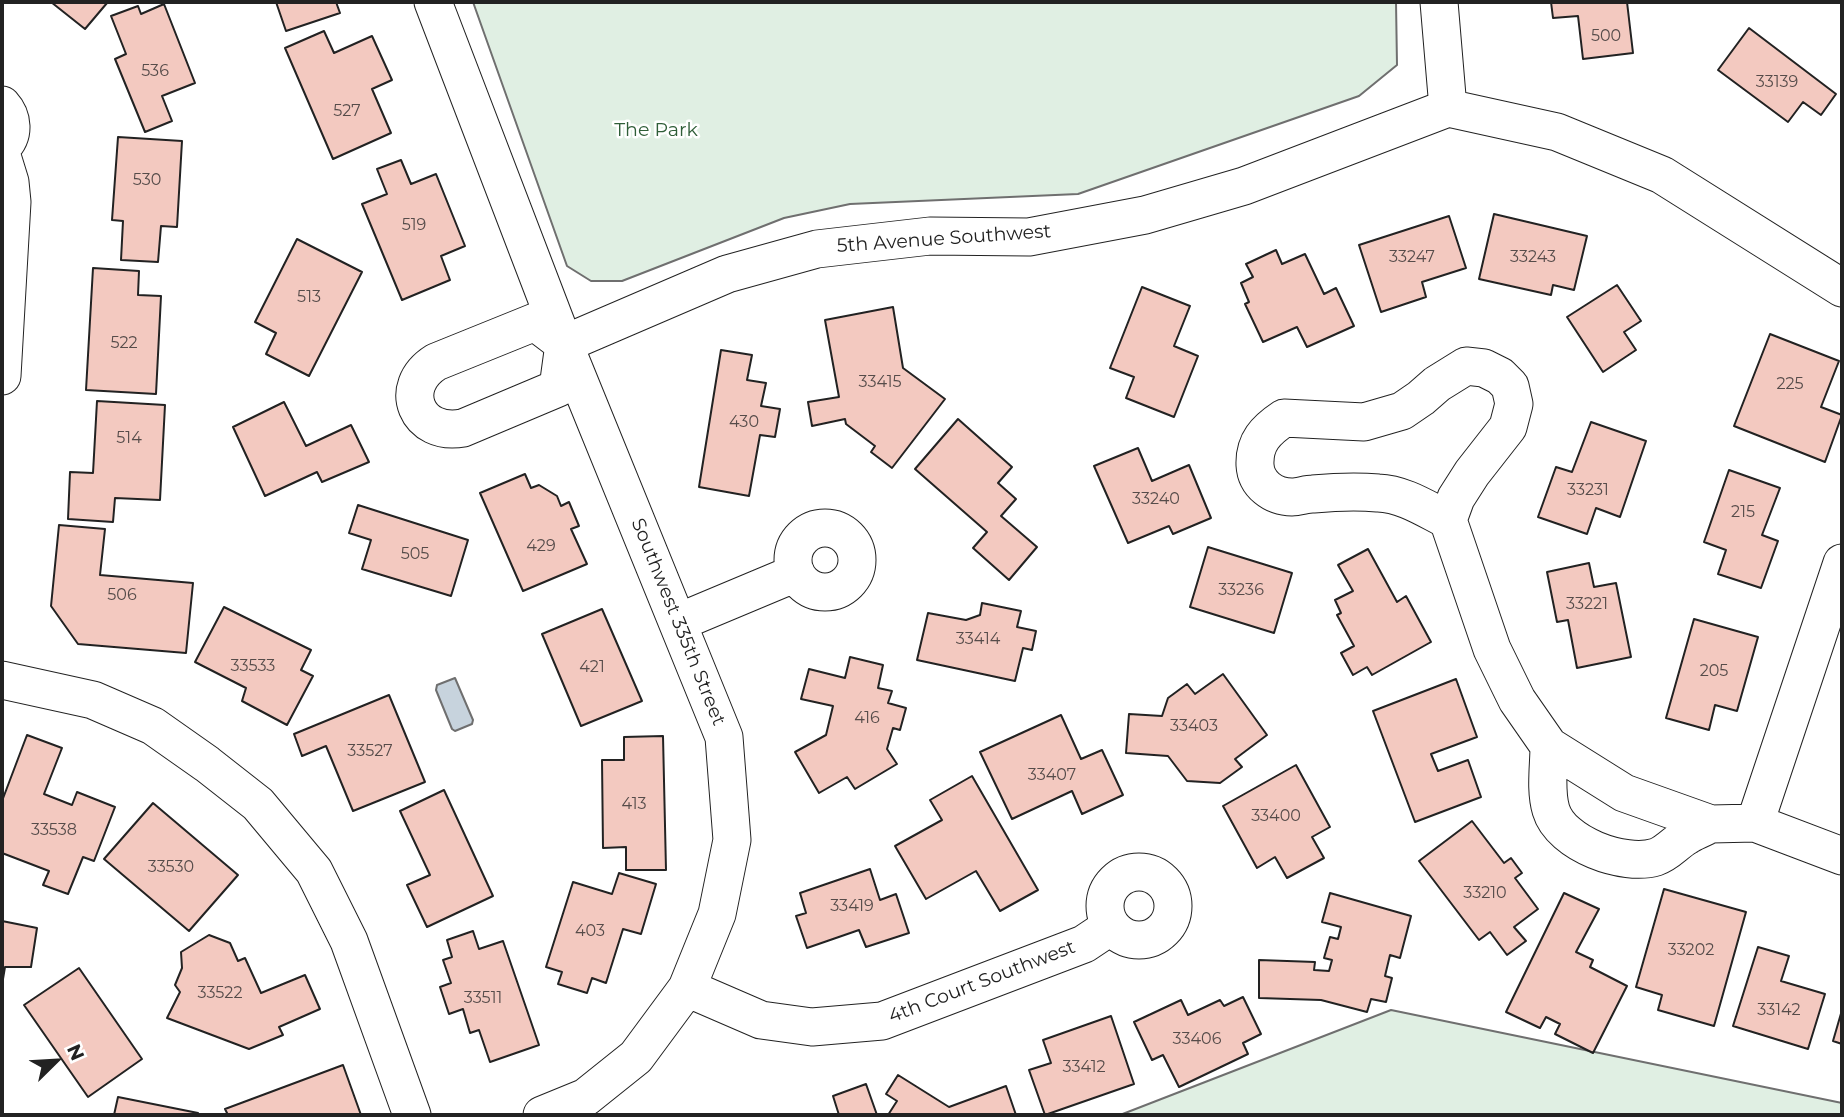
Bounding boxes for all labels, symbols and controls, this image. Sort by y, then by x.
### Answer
house number: 500 [1591,26,1621,46]
house number: 536 [141,61,169,81]
house number: 33139 [1756,72,1798,92]
house number: 527 [333,101,361,121]
park label: The Park [614,119,698,141]
house number: 530 [133,170,161,190]
house number: 519 [402,215,426,235]
street label: 5th Avenue Southwest [836,220,1052,258]
house number: 33247 [1389,247,1435,267]
house number: 33243 [1510,247,1556,267]
house number: 513 [297,287,321,307]
house number: 522 [110,333,138,353]
house number: 33415 [859,372,901,392]
house number: 225 [1776,374,1804,394]
house number: 430 [729,412,759,432]
house number: 514 [116,428,142,448]
house number: 33231 [1567,480,1609,500]
house number: 33240 [1132,489,1180,509]
house number: 215 [1731,502,1755,522]
street label: Southwest 335th Street [626,515,730,729]
house number: 429 [526,536,556,556]
house number: 505 [401,544,429,564]
house number: 33236 [1218,580,1264,600]
house number: 506 [107,585,137,605]
house number: 33221 [1566,594,1608,614]
house number: 33414 [956,629,1000,649]
house number: 33533 [231,656,275,676]
house number: 421 [579,657,605,677]
house number: 205 [1700,661,1728,681]
house number: 416 [854,708,880,728]
house number: 33403 [1170,716,1218,736]
house number: 33527 [347,741,393,761]
house number: 33407 [1028,765,1076,785]
house number: 413 [622,794,646,814]
house number: 33400 [1251,806,1301,826]
house number: 33538 [31,820,77,840]
house number: 33530 [148,857,194,877]
house number: 33210 [1463,883,1507,903]
house number: 33419 [830,896,874,916]
house number: 403 [575,921,605,941]
street label: 4th Court Southwest [885,936,1079,1028]
house number: 33202 [1668,940,1714,960]
house number: 33522 [198,983,242,1003]
house number: 33511 [464,988,502,1008]
house number: 33142 [1757,1000,1801,1020]
north arrow [21,1026,91,1096]
house number: 33406 [1173,1029,1221,1049]
text: N [62,1041,89,1064]
house number: 33412 [1062,1057,1106,1077]

